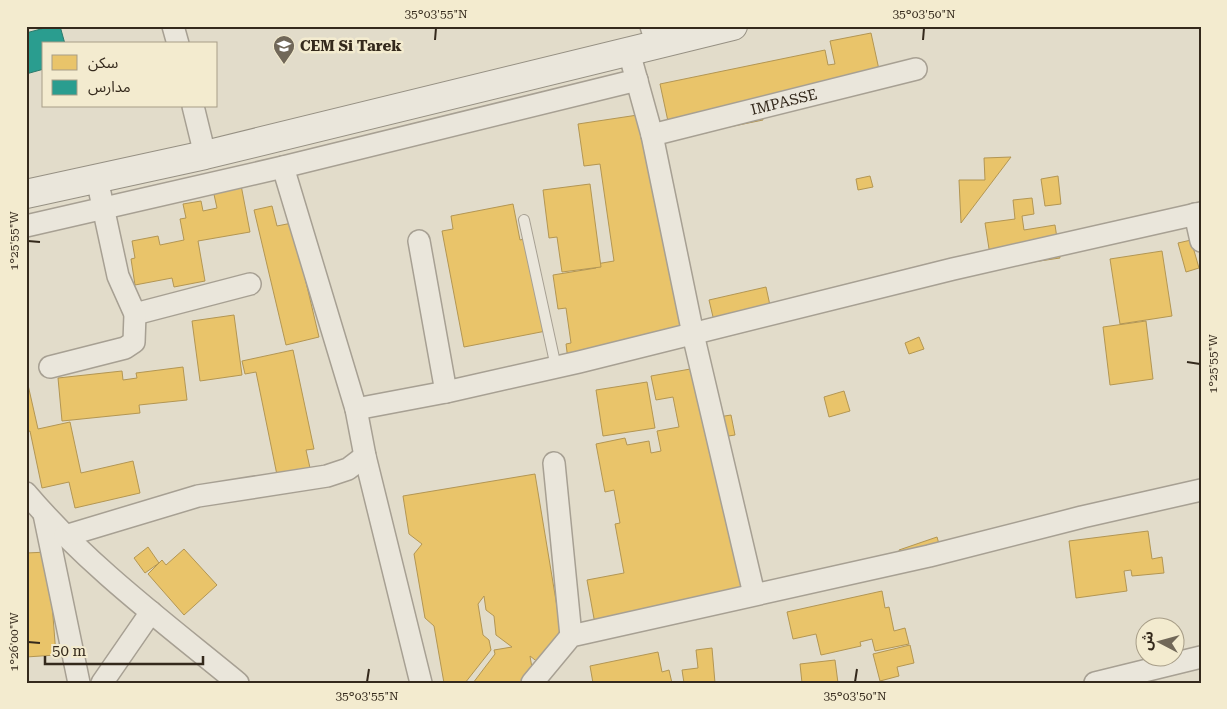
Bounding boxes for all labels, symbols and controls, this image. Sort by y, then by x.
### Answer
text: 35°03'55"N [404,7,468,21]
text: 35°03'50"N [892,7,956,21]
school or university icon: CEM Si Tarek [272,34,296,65]
place label: CEM Si Tarek [300,37,402,55]
legend [42,42,218,108]
text: سكن [88,54,119,72]
text: مدارس [88,78,131,96]
street label: IMPASSE [749,85,819,119]
text: 1°25'55"W [7,211,21,271]
text: 1°25'55"W [1206,334,1220,394]
text: 1°26'00"W [7,612,21,672]
north arrow [1134,616,1184,666]
text: ش [1138,630,1156,651]
scale bar [45,634,202,666]
text: 50 m [52,642,87,660]
text: 35°03'55"N [335,689,399,703]
text: 35°03'50"N [823,689,887,703]

